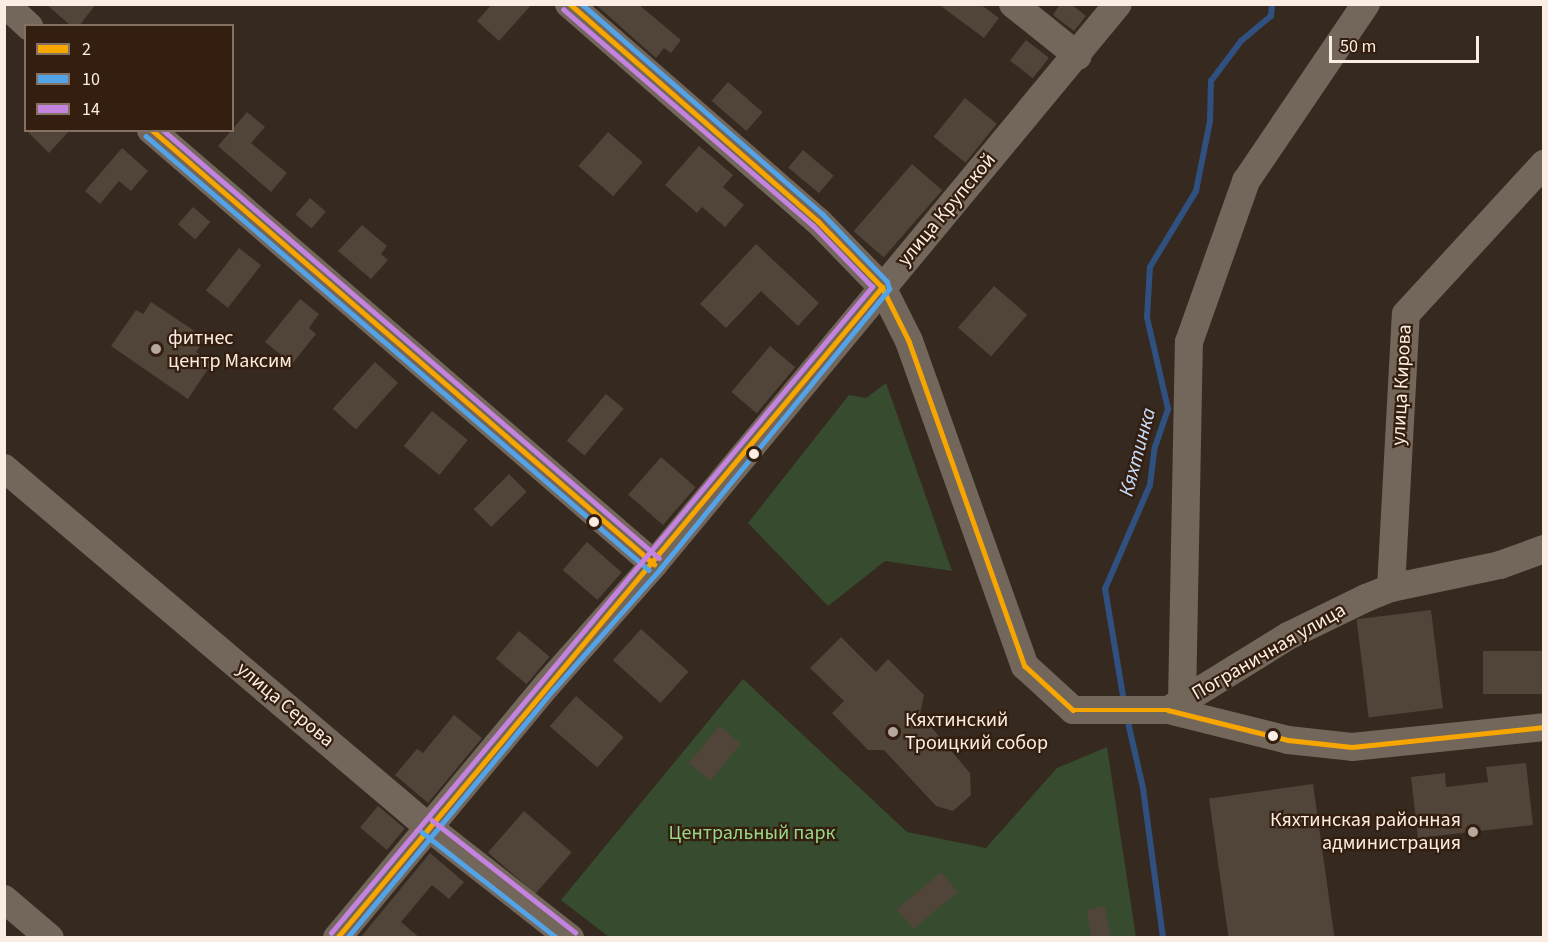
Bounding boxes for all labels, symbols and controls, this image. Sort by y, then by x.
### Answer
legend [24,24,234,132]
scale bar [1332,24,1482,62]
text: 50 m [1340,34,1376,59]
text: 2 [82,37,91,62]
text: 10 [82,67,100,92]
text: 14 [82,97,100,122]
street label: улица Крупской [893,149,1001,271]
street label: улица Кирова [1387,324,1417,446]
place label: фитнес центр Максим [168,326,292,373]
marker: фитнес центр Максим [149,342,163,356]
water label: Кяхтинка [1113,405,1161,499]
unlabelled marker [748,448,760,460]
unlabelled marker [588,516,600,528]
street label: Пограничная улица [1188,598,1350,706]
street label: улица Серова [231,657,339,753]
place label: Кяхтинский Троицкий собор [905,708,1048,755]
marker: Кяхтинский Троицкий собор [886,725,900,739]
unlabelled marker [1267,730,1279,742]
place label: Кяхтинская районная администрация [1270,808,1461,855]
park label: Центральный парк [669,821,835,845]
marker: Кяхтинская районная администрация [1466,825,1480,839]

